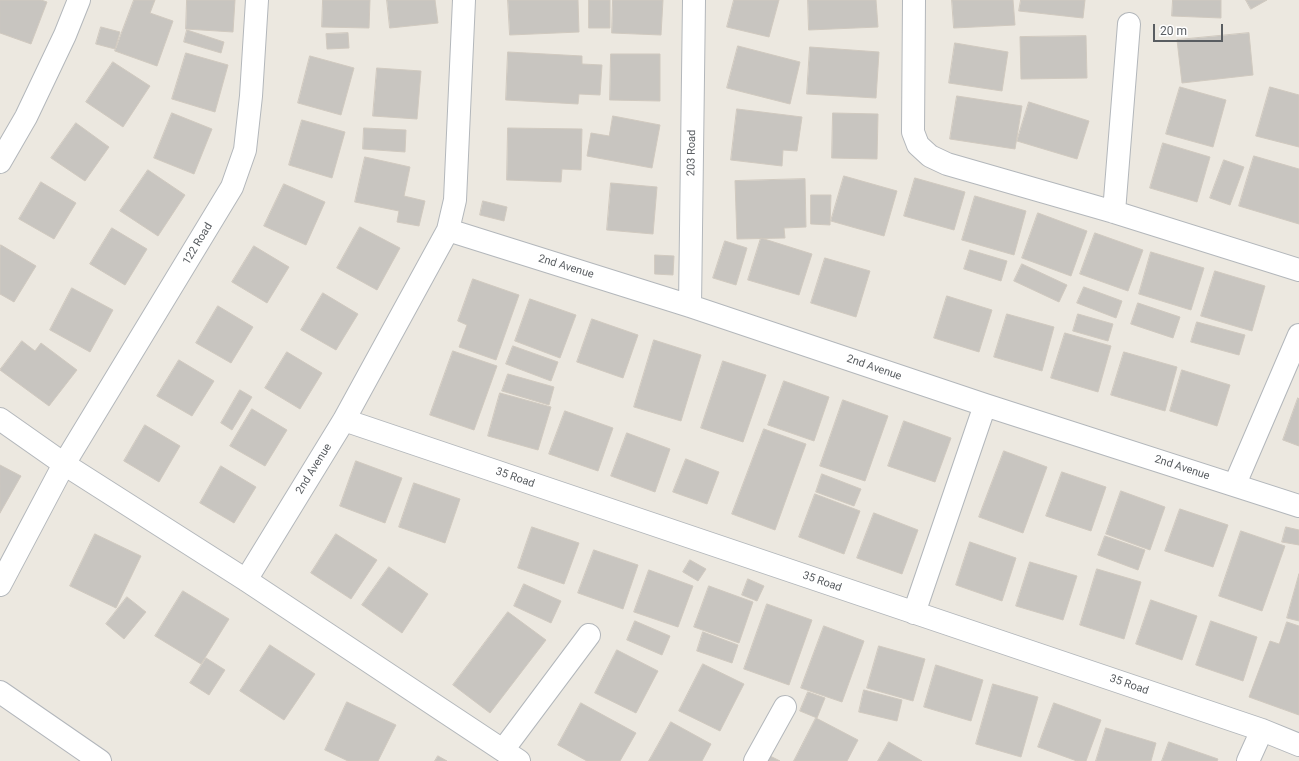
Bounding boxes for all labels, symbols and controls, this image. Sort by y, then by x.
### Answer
scale bar [1155,16,1225,42]
text: 20 m [1160,24,1187,38]
street label: 203 Road [685,130,699,176]
street label: 122 Road [180,221,216,267]
street label: 2nd Avenue [537,252,595,282]
street label: 2nd Avenue [845,352,903,384]
street label: 2nd Avenue [293,441,335,497]
street label: 2nd Avenue [1153,453,1211,483]
street label: 35 Road [494,465,536,491]
street label: 35 Road [801,569,843,595]
street label: 35 Road [1108,672,1150,698]

